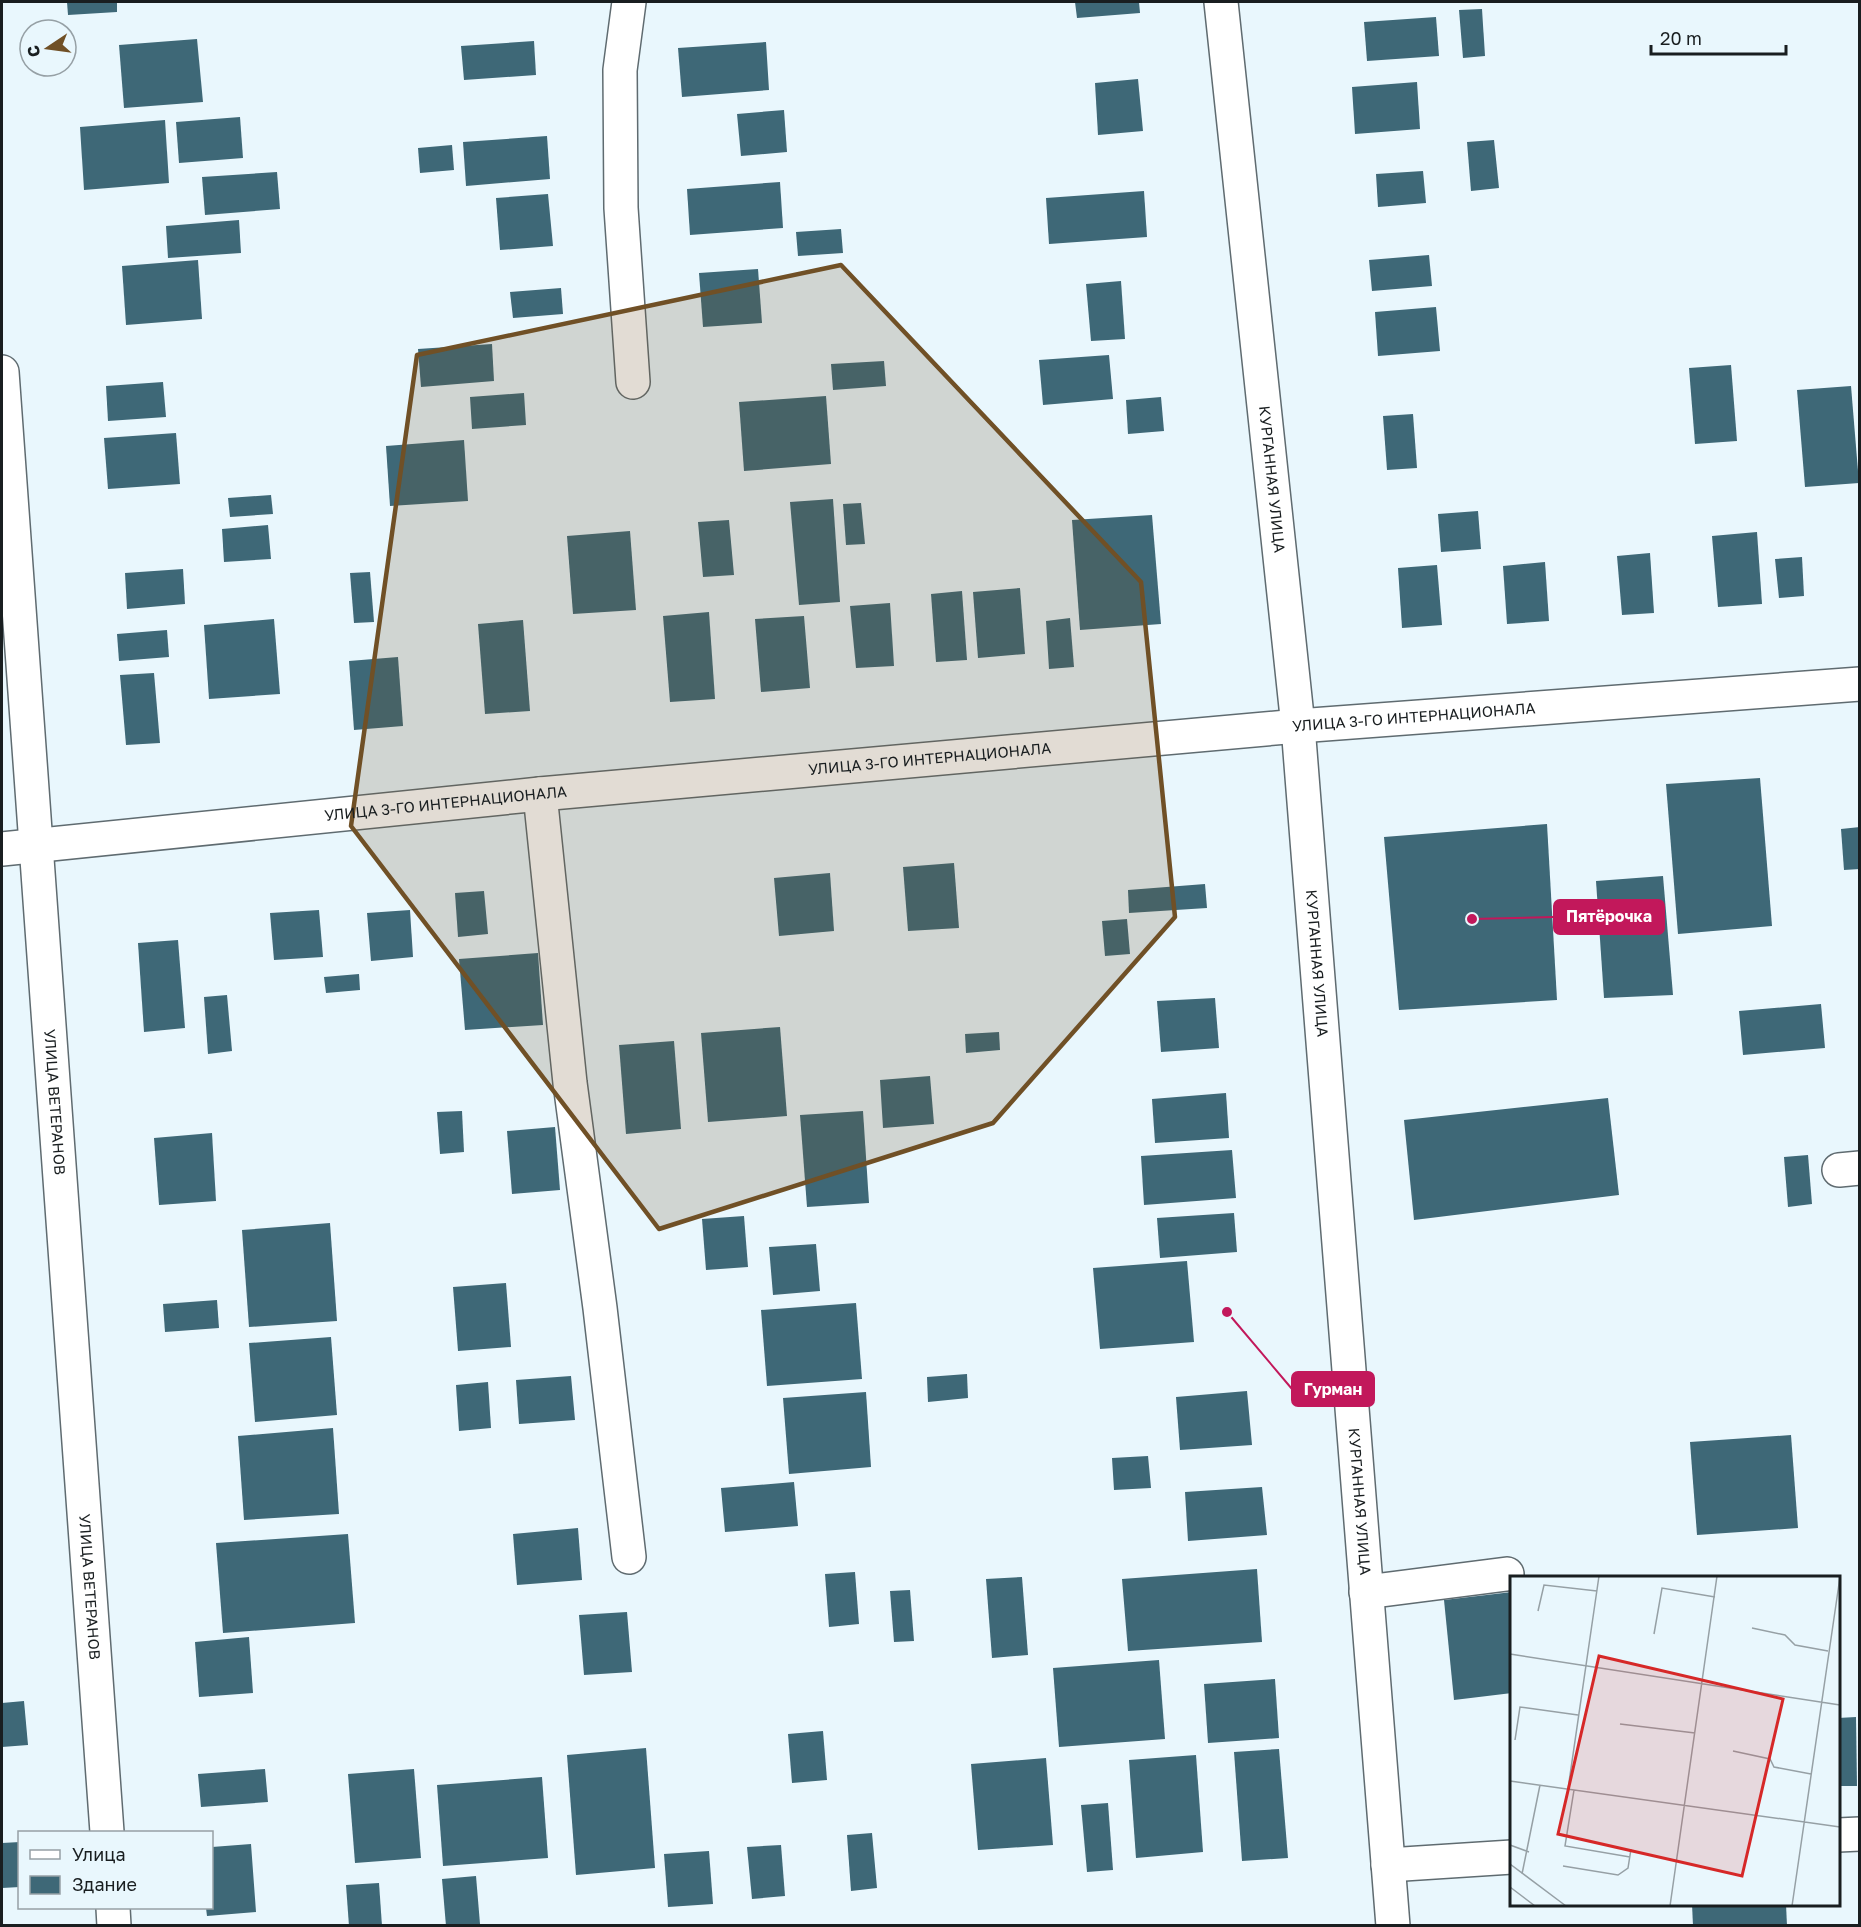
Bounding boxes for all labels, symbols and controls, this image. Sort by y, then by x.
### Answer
north arrow [18,18,78,78]
scale bar [1651,18,1786,56]
text: 20 m [1660,27,1702,49]
text: С [22,44,44,59]
street label: КУРГАННАЯ УЛИЦА [1256,405,1290,554]
street label: УЛИЦА 3-ГО ИНТЕРНАЦИОНАЛА [1291,698,1536,734]
street label: УЛИЦА 3-ГО ИНТЕРНАЦИОНАЛА [807,738,1052,778]
street label: УЛИЦА 3-ГО ИНТЕРНАЦИОНАЛА [323,782,568,824]
street label: КУРГАННАЯ УЛИЦА [1303,889,1333,1037]
callout: Пятёрочка [1554,900,1664,934]
text: Пятёрочка [1566,906,1652,926]
street label: УЛИЦА ВЕТЕРАНОВ [41,1028,70,1176]
callout: Гурман [1292,1372,1374,1406]
text: Гурман [1304,1379,1362,1399]
street label: КУРГАННАЯ УЛИЦА [1346,1427,1375,1576]
street label: УЛИЦА ВЕТЕРАНОВ [76,1513,105,1660]
inset map [1510,1576,1840,1906]
legend [18,1831,213,1909]
text: Улица [72,1843,126,1865]
text: Здание [72,1873,137,1895]

